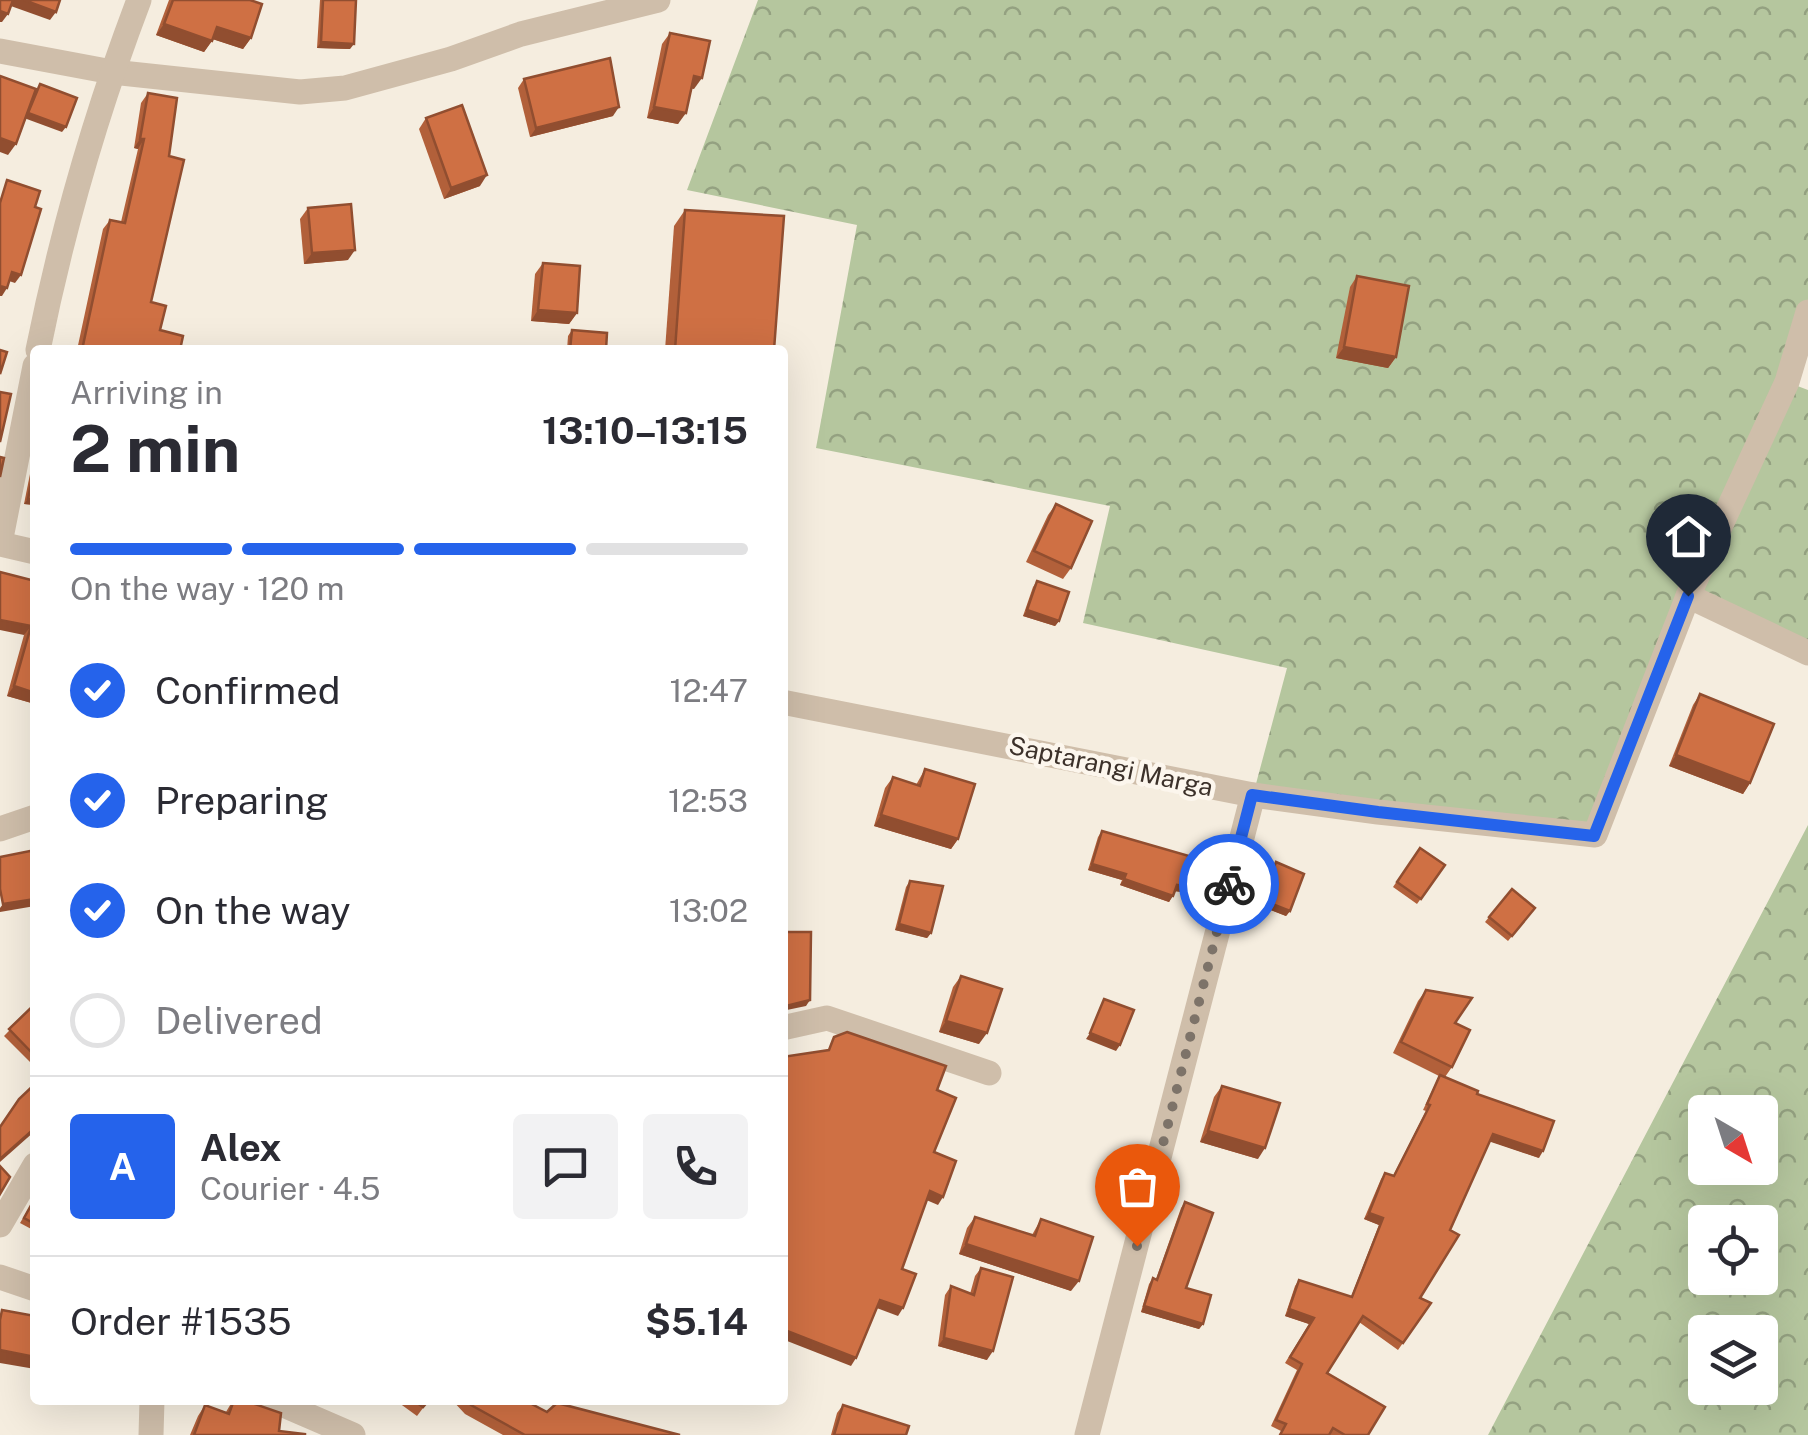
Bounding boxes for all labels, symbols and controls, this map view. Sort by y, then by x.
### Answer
text: Arriving in [70,374,223,411]
text: 13:10–13:15 [542,408,748,453]
text: 2 min [70,410,240,487]
pin [1646,494,1731,597]
icon: home [1661,509,1716,564]
text: On the way · 120 m [70,570,344,607]
icon: check [70,663,125,718]
text: Confirmed [155,668,340,713]
text: 12:47 [670,672,748,709]
street label: Saptarangi Marga [1006,730,1216,802]
icon: check [70,773,125,828]
text: Preparing [155,778,329,823]
text: 12:53 [668,782,748,819]
courier [1179,834,1279,934]
icon: bike [1202,857,1257,912]
icon: check [70,883,125,938]
text: On the way [155,888,351,933]
text: 13:02 [669,892,748,929]
text: Delivered [155,998,323,1043]
north arrow [1688,1095,1778,1185]
map controls [1688,1095,1778,1405]
button: chat [513,1114,618,1219]
button: phone [643,1114,748,1219]
text: Alex [200,1125,282,1170]
text: A [109,1144,136,1189]
pin [1095,1144,1180,1247]
icon: bag [1110,1159,1165,1214]
text: Courier · 4.5 [200,1170,380,1207]
button: locate [1688,1205,1778,1295]
text: Order #1535 [70,1299,291,1344]
text: $5.14 [645,1299,748,1344]
button: layers [1688,1315,1778,1405]

